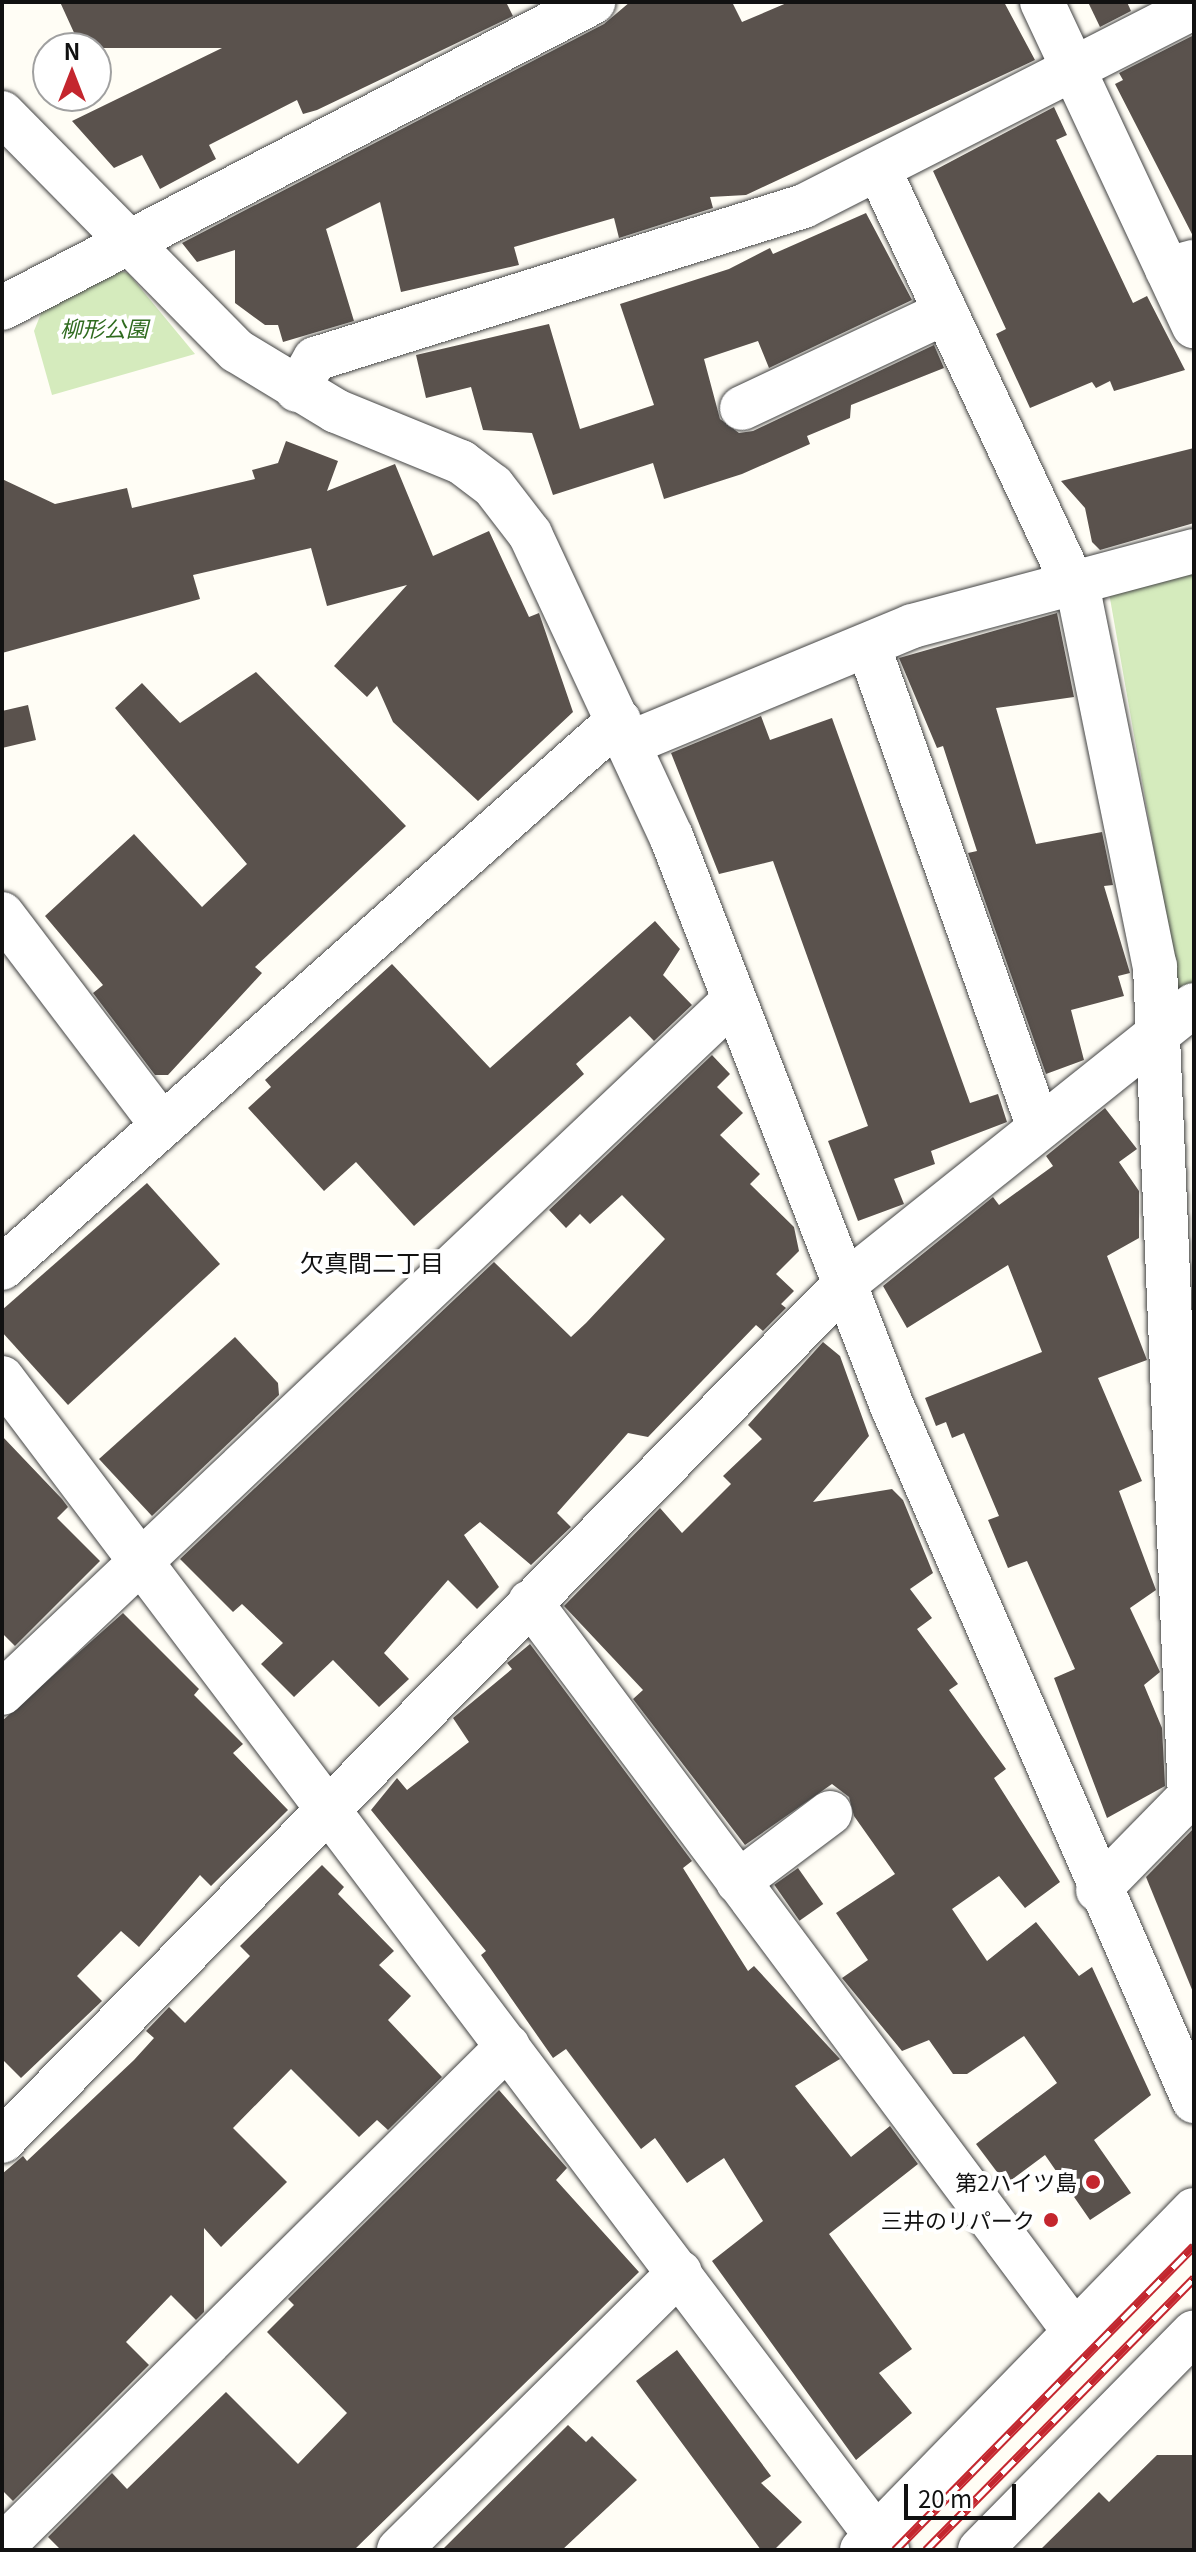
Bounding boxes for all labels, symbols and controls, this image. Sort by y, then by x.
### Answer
north arrow [32,32,112,112]
text: N [64,34,80,66]
park label: 柳形公園 [60,315,148,341]
district label: 欠真間二丁目 [300,1248,444,1276]
place label: 第2ハイツ島 [955,2169,1077,2195]
marker: 第2ハイツ島 [1084,2173,1102,2191]
place label: 三井のリパーク [881,2207,1035,2233]
marker: 三井のリパーク [1042,2211,1060,2229]
scale bar [908,2468,1020,2518]
text: 20 m [918,2480,972,2515]

